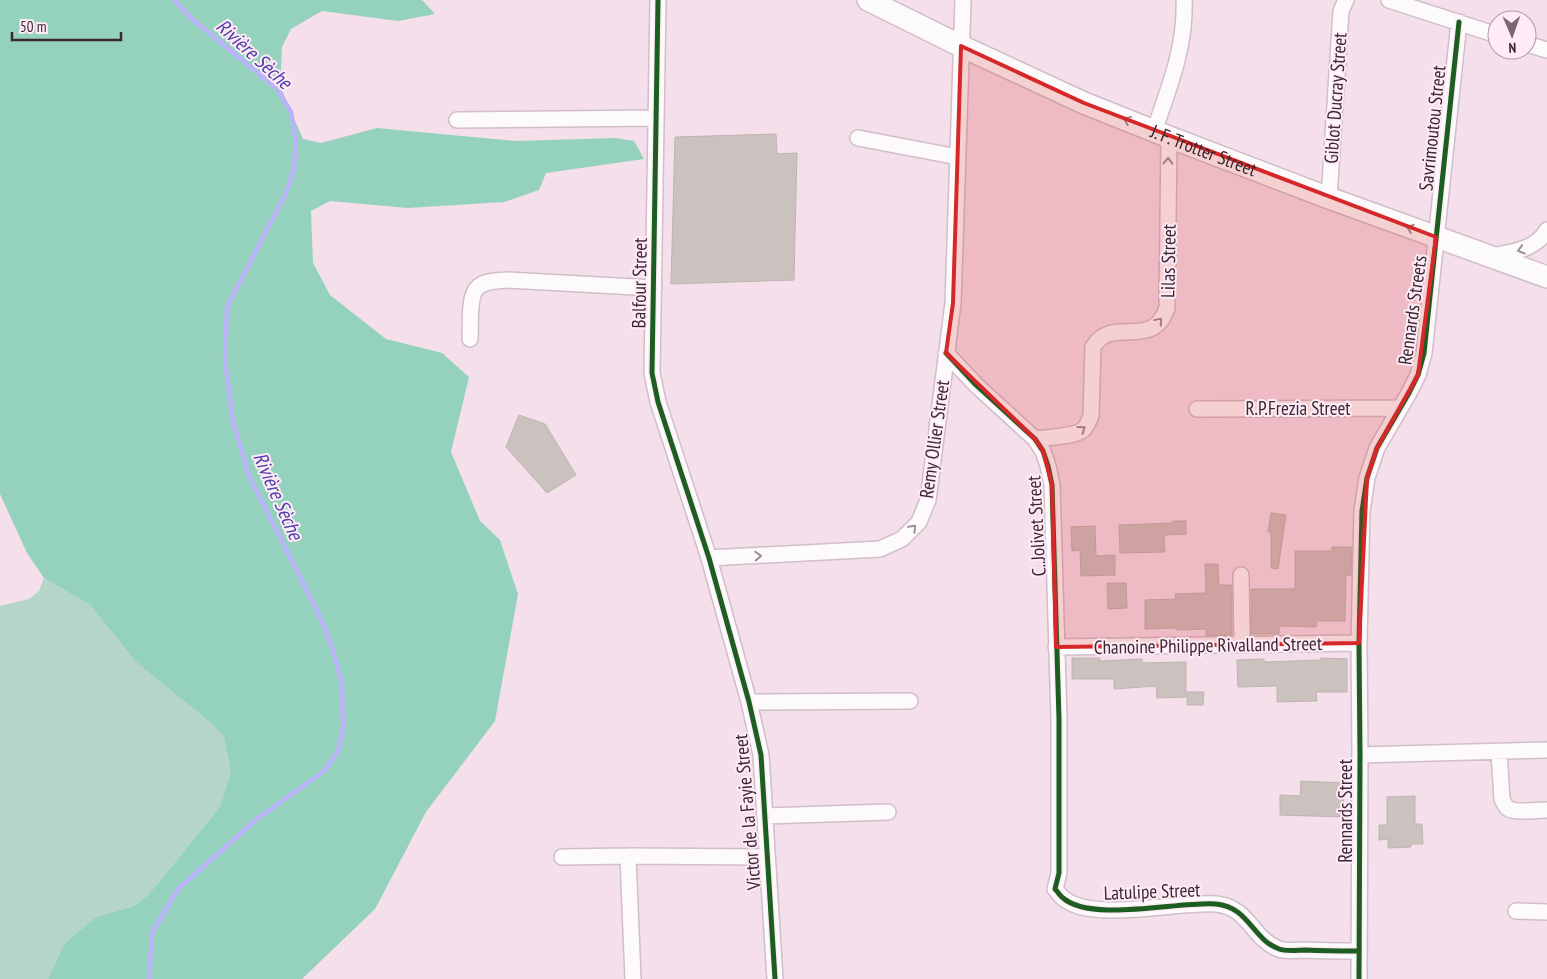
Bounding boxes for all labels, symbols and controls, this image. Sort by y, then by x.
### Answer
scale bar [12,10,121,42]
north arrow [1487,10,1537,60]
water label: Rivière Sèche [211,13,299,96]
text: 50 m [20,17,46,36]
street label: Giblot Ducray Street [1318,31,1352,164]
text: N [1508,39,1517,57]
street label: Savrimoutou Street [1413,63,1451,192]
one-way arrow [1123,116,1132,126]
street label: J. F. Trotter Street [1146,119,1261,182]
one-way arrow [1163,157,1174,165]
street label: Lilas Street [1155,223,1181,298]
one-way arrow [1406,224,1415,234]
street label: Balfour Street [626,237,652,329]
one-way arrow [1518,244,1526,254]
street label: Rennards Streets [1392,254,1432,366]
one-way arrow [1154,317,1163,326]
street label: Remy Ollier Street [914,378,954,500]
street label: R.P.Frezia Street [1245,396,1351,420]
one-way arrow [1076,425,1085,434]
water label: Rivière Sèche [247,448,310,545]
street label: C..Jolivet Street [1021,474,1051,577]
one-way arrow [907,525,916,534]
one-way arrow [754,550,762,561]
street label: Chanoine Philippe Rivalland Street [1094,631,1323,659]
street label: Victor de la Fayie Street [728,732,766,892]
street label: Rennards Street [1333,758,1357,863]
street label: Latulipe Street [1103,877,1202,905]

